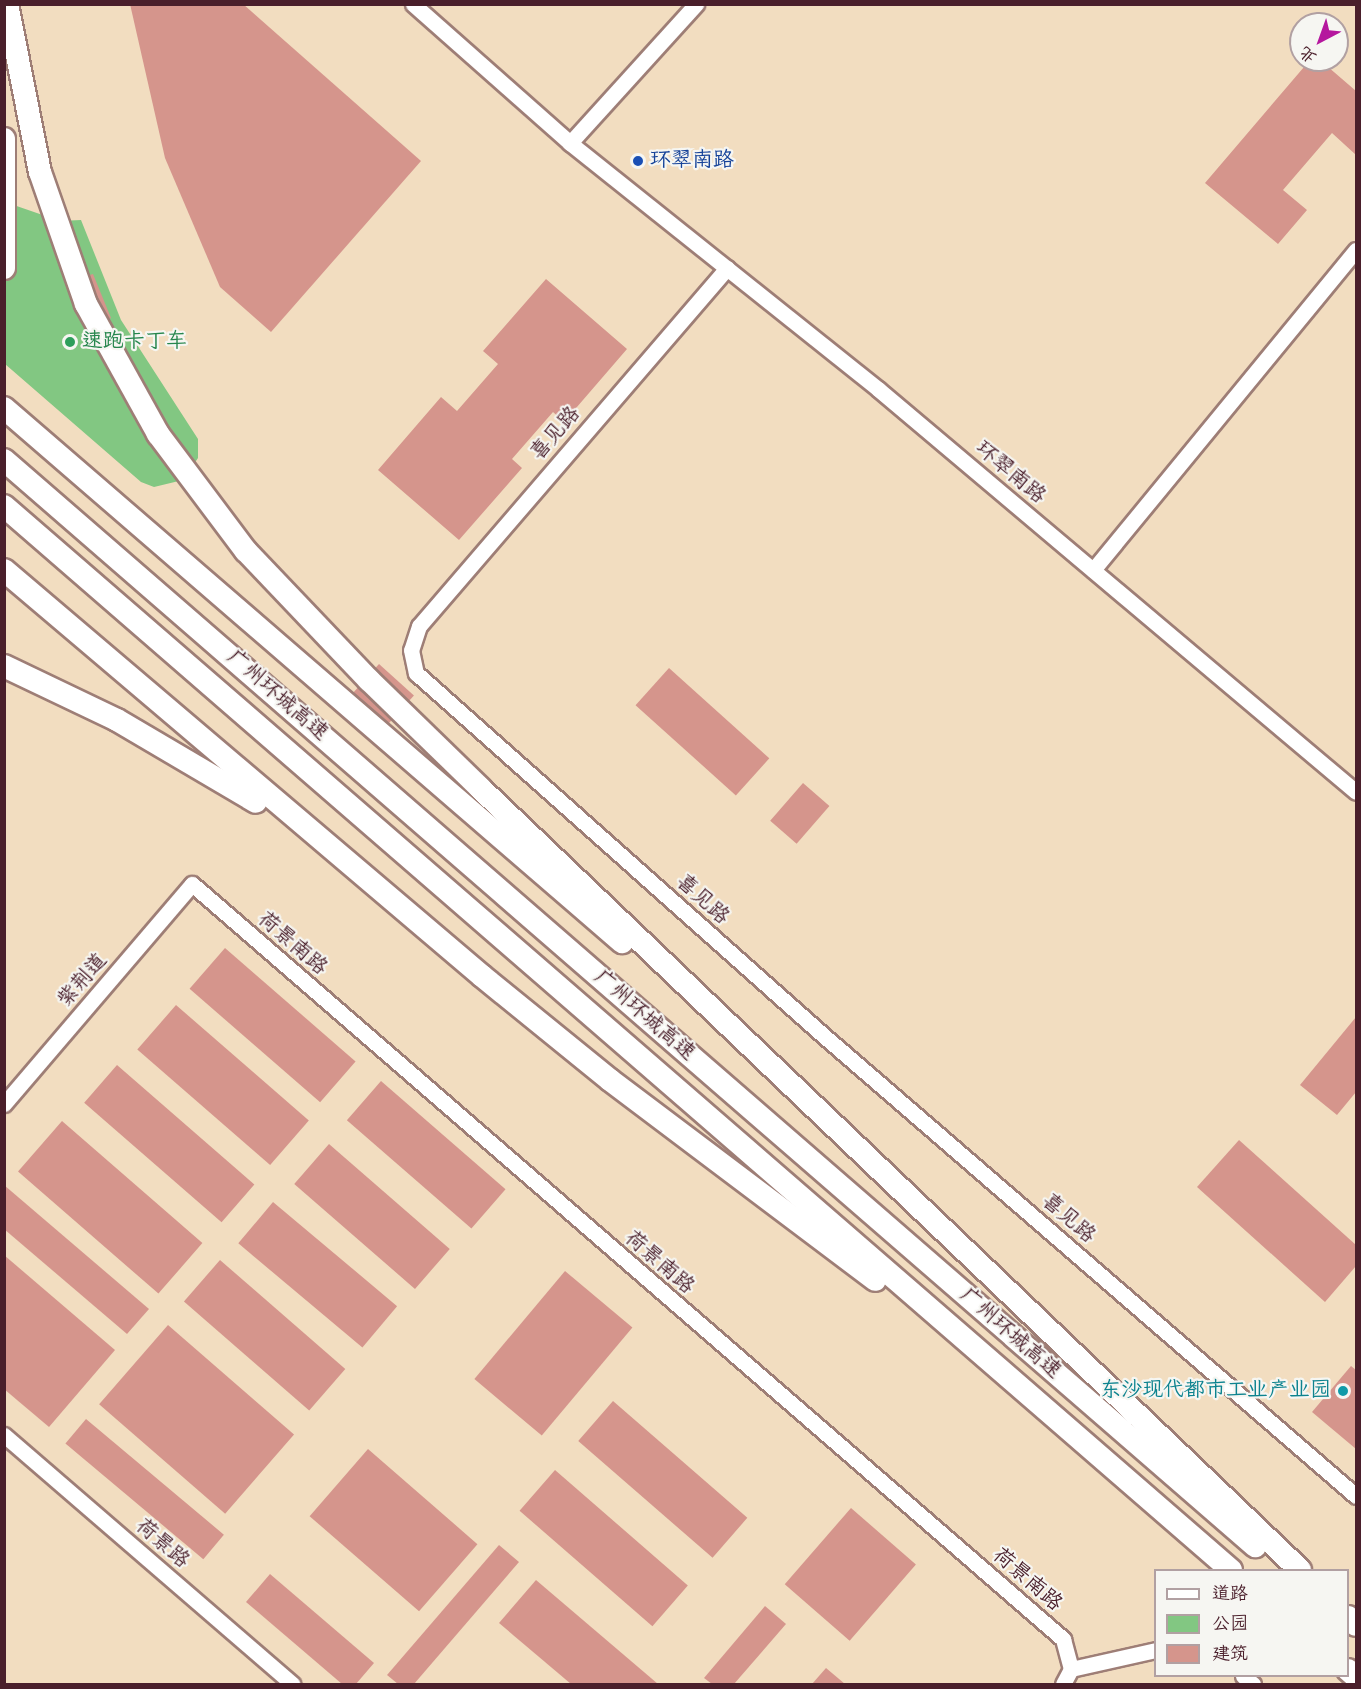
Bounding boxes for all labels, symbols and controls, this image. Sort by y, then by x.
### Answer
north arrow [1289,12,1349,72]
text: 北 [1295,40,1322,68]
place label: 环翠南路 [650,148,734,174]
marker: 环翠南路 [631,154,645,168]
place label: 速跑卡丁车 [82,329,187,355]
marker: 速跑卡丁车 [63,335,77,349]
street label: 喜见路 [526,402,586,466]
street label: 环翠南路 [970,436,1050,510]
street label: 广州环城高速 [221,645,333,747]
street label: 喜见路 [670,870,734,930]
street label: 荷景南路 [252,907,332,981]
street label: 紫荆道 [53,949,113,1013]
street label: 广州环城高速 [588,965,700,1067]
street label: 喜见路 [1036,1189,1100,1249]
street label: 荷景南路 [619,1226,699,1300]
street label: 广州环城高速 [954,1283,1066,1385]
place label: 东沙现代都市工业产业园 [1100,1378,1331,1404]
marker: 东沙现代都市工业产业园 [1336,1384,1350,1398]
street label: 荷景路 [130,1514,194,1574]
street label: 荷景南路 [987,1543,1067,1617]
legend [1154,1569,1349,1677]
text: 道路 [1212,1582,1248,1608]
text: 公园 [1212,1612,1248,1638]
text: 建筑 [1212,1642,1248,1668]

